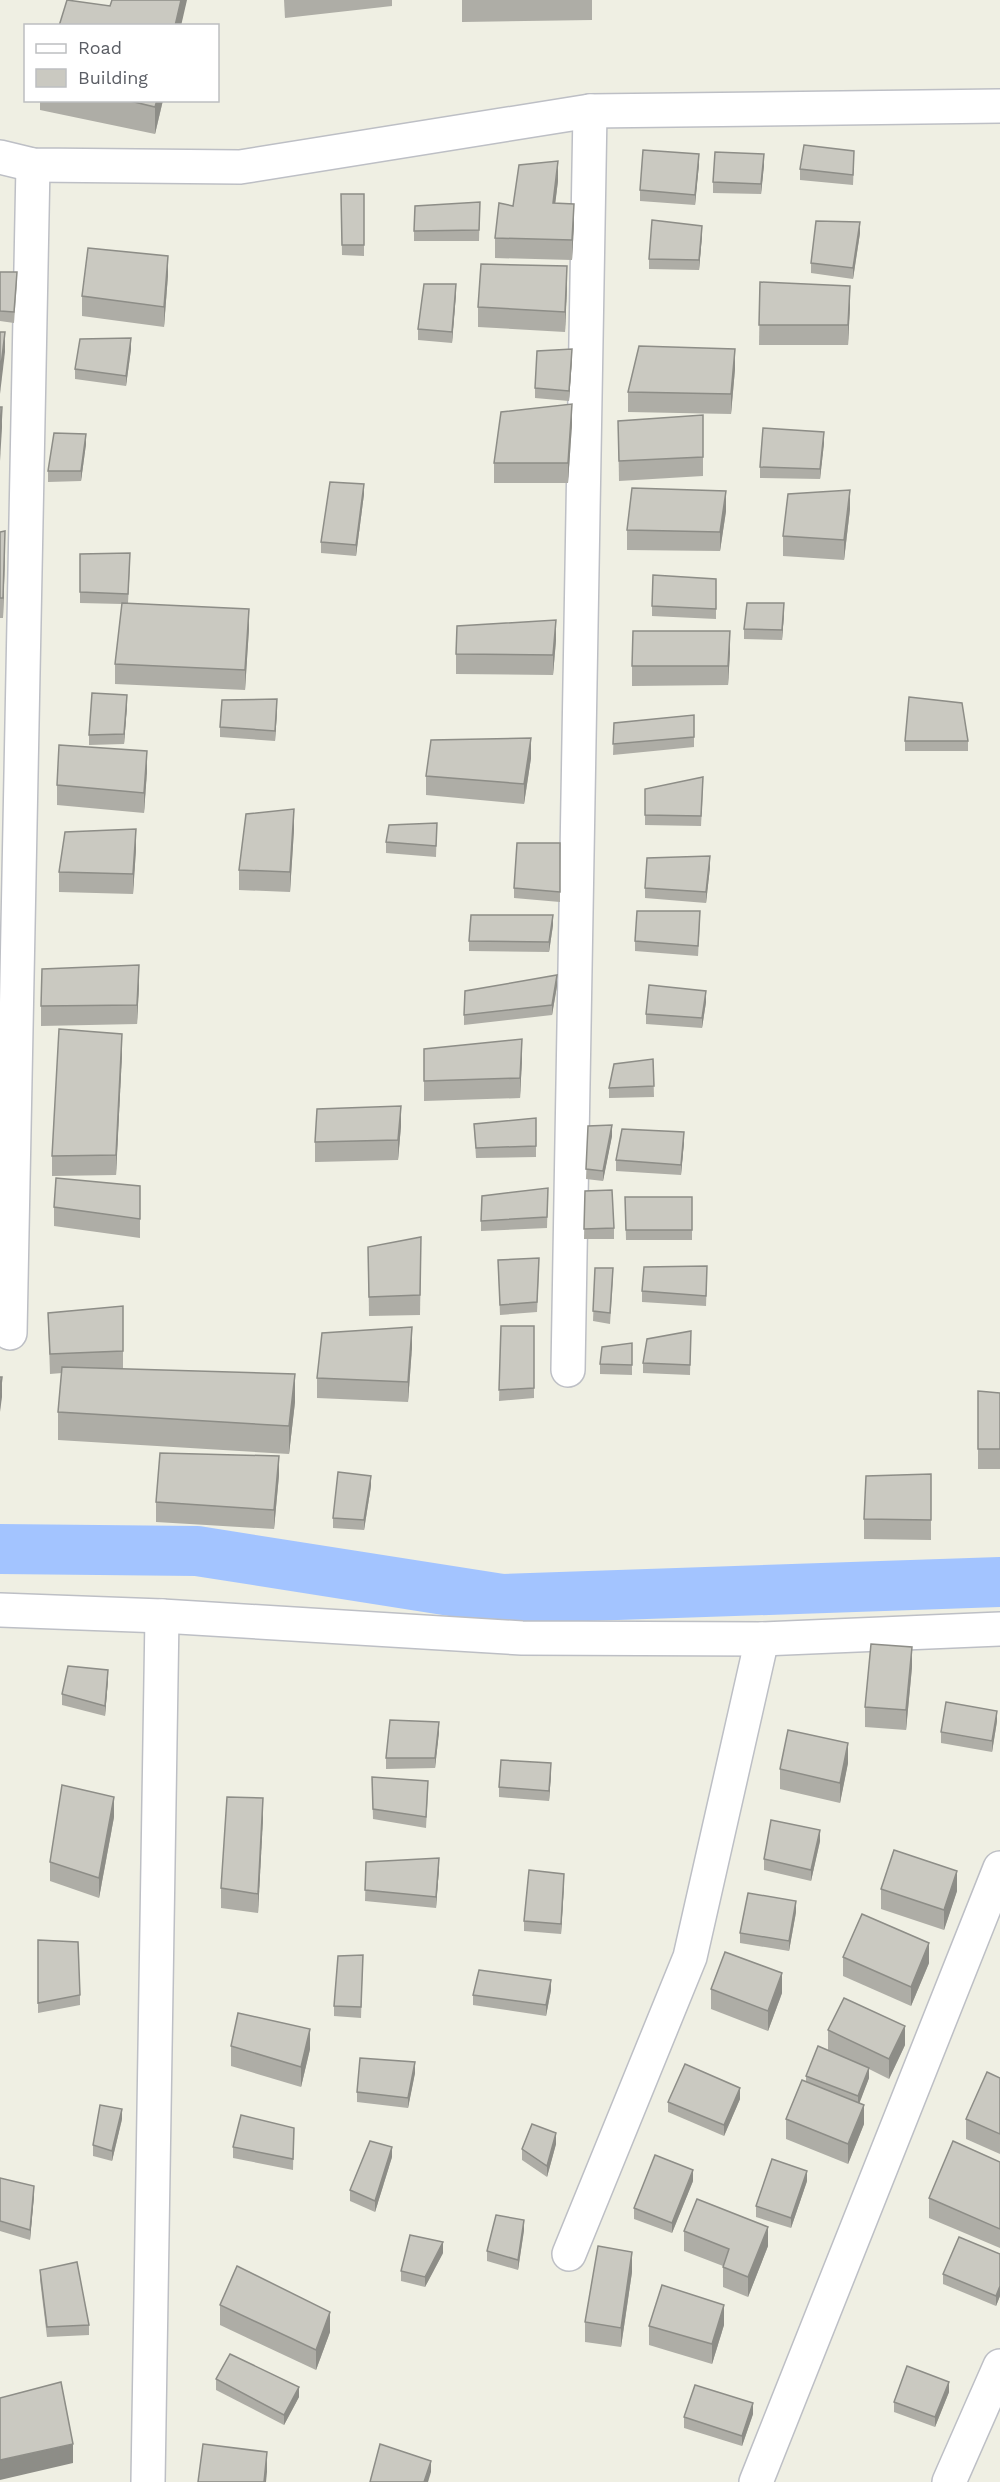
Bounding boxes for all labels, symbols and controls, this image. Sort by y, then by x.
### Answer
legend [24,24,219,102]
text: Road [78,37,122,58]
text: Building [78,67,148,88]

